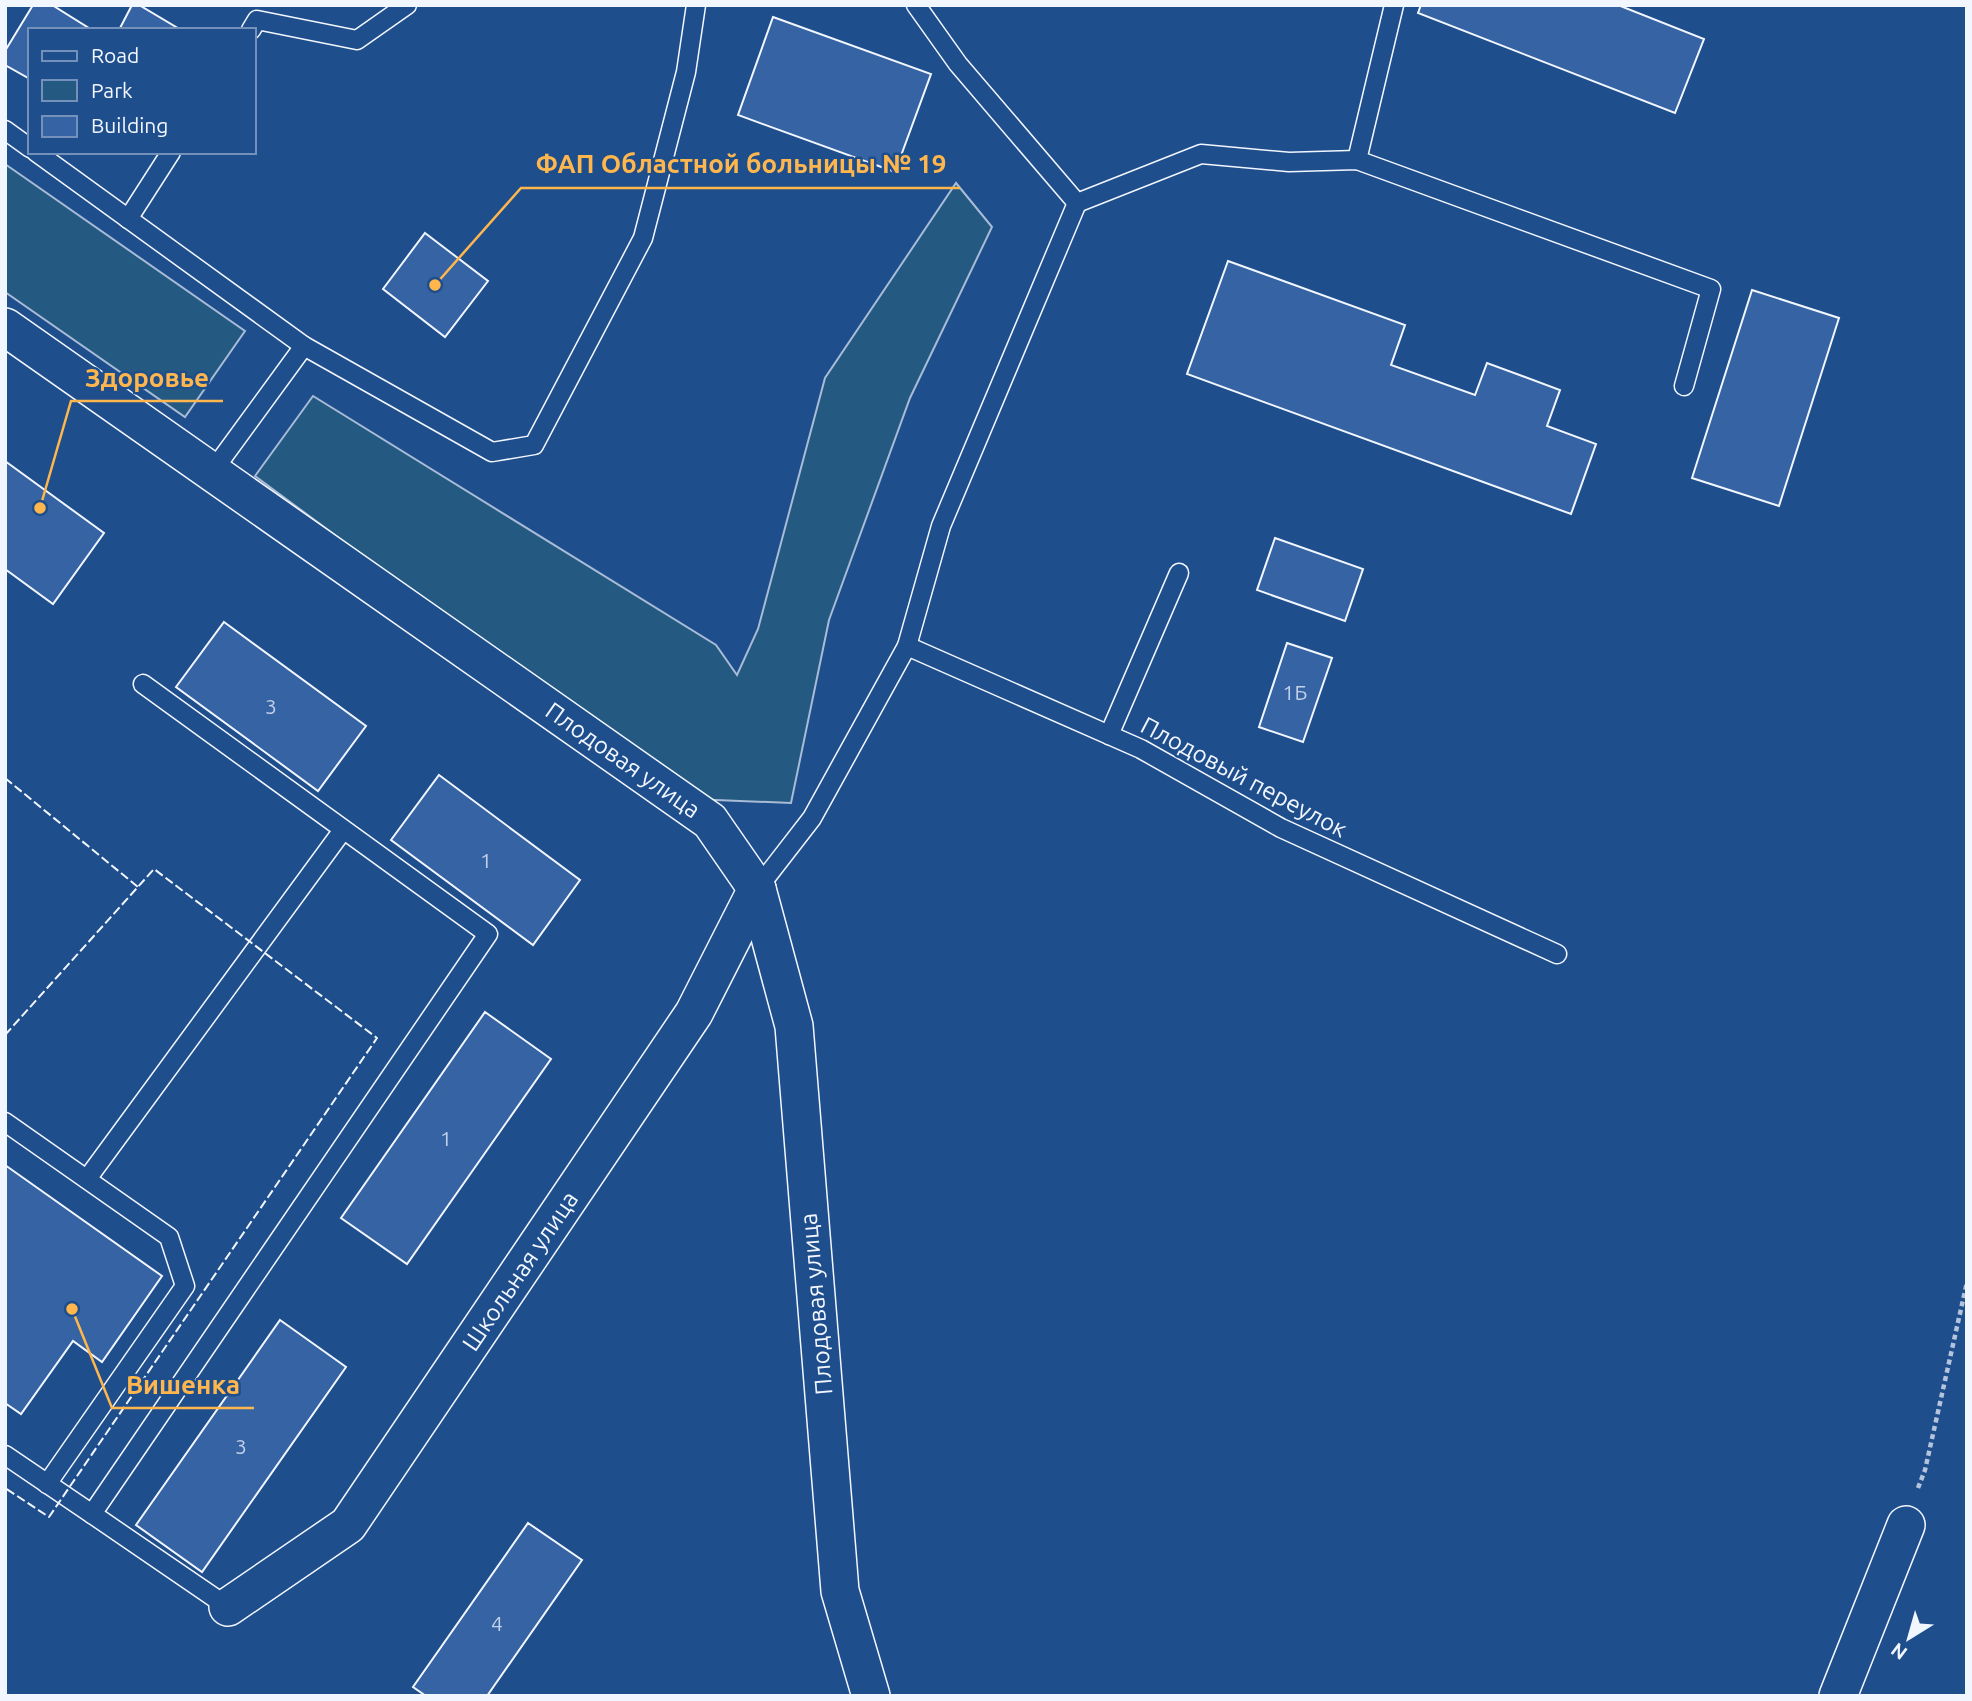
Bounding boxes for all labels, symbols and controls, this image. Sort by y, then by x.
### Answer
legend [28,28,256,154]
text: Road [91,43,139,67]
text: Park [91,78,133,102]
text: Building [91,113,168,137]
callout: ФАП Областной больницы № 19 [521,141,960,188]
text: ФАП Областной больницы № 19 [536,149,946,178]
callout: Здоровье [71,354,223,401]
text: Здоровье [85,363,209,392]
house number: 1Б [1283,680,1307,704]
house number: 3 [265,694,277,718]
street label: Плодовая улица [541,697,705,823]
street label: Плодовый переулок [1136,711,1352,843]
house number: 1 [480,848,492,872]
house number: 1 [440,1126,452,1150]
street label: Школьная улица [457,1186,583,1356]
street label: Плодовая улица [795,1212,837,1396]
callout: Вишенка [112,1361,254,1408]
text: Вишенка [126,1370,240,1399]
house number: 3 [235,1434,247,1458]
north arrow [1874,1603,1944,1673]
house number: 4 [491,1611,503,1635]
text: N [1886,1639,1911,1665]

